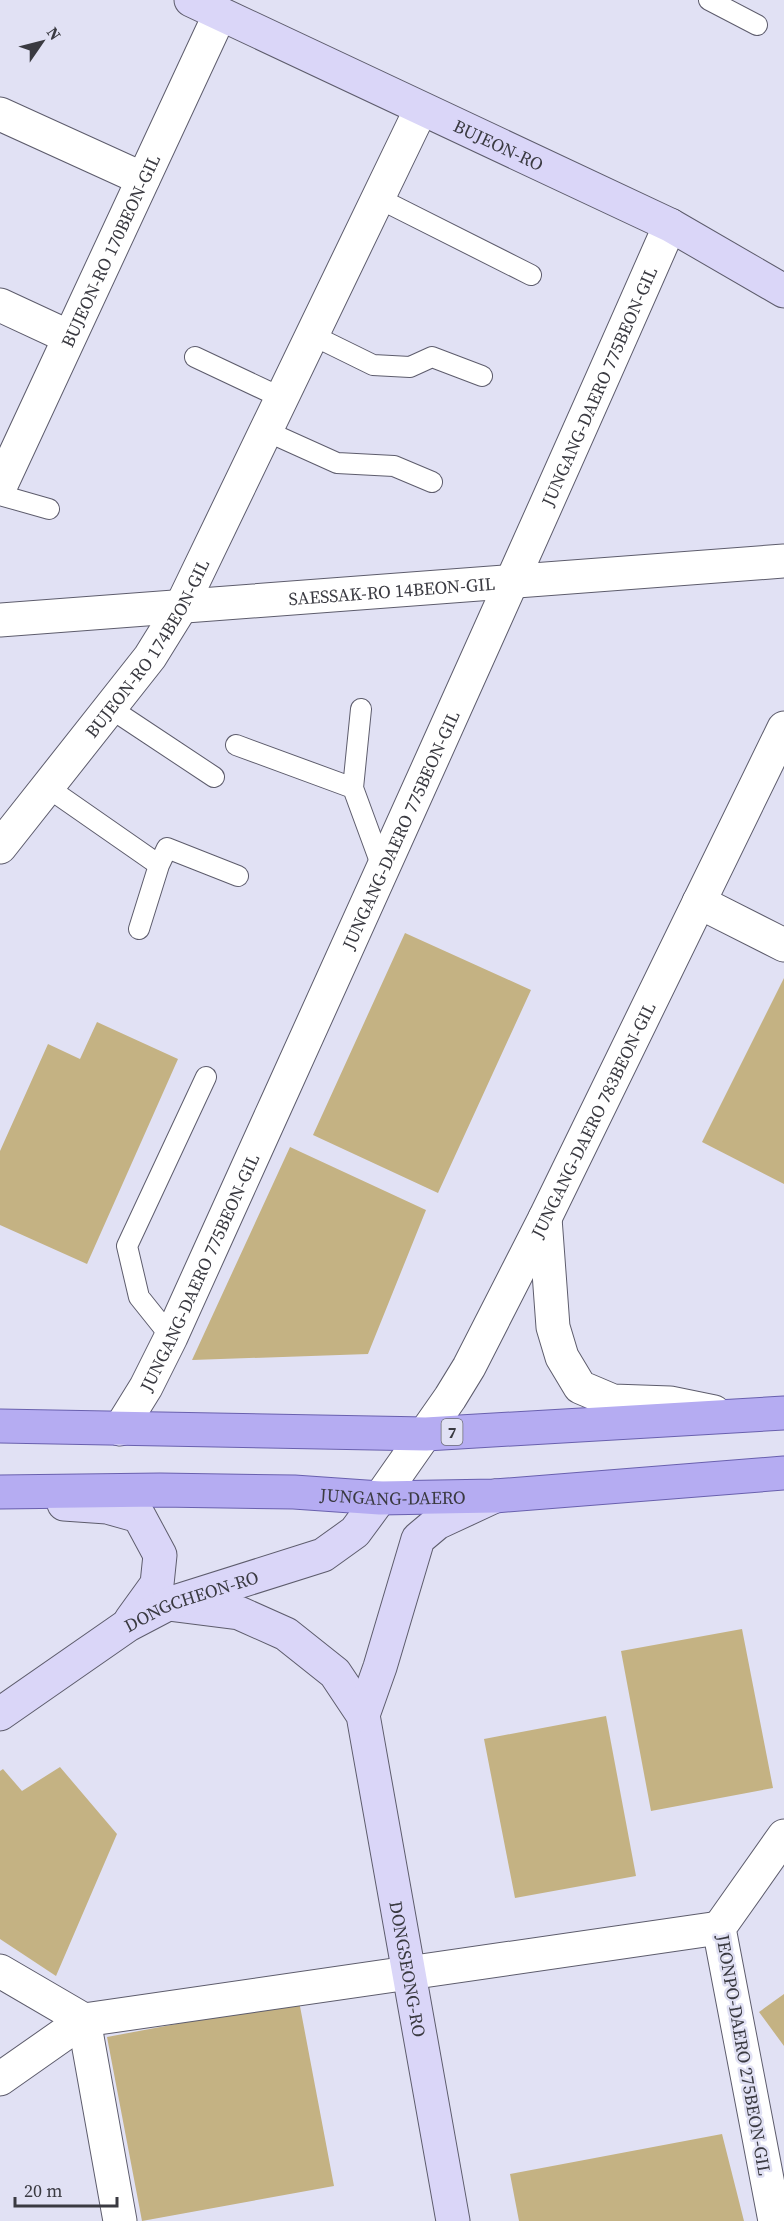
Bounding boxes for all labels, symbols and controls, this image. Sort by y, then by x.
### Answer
north arrow [12,12,72,72]
text: N [42,22,67,45]
street label: BUJEON-RO [450,113,548,176]
street label: BUJEON-RO 170BEON-GIL [54,150,166,351]
street label: JUNGANG-DAERO 775BEON-GIL [534,262,663,511]
street label: BUJEON-RO 174BEON-GIL [79,554,215,743]
street label: SAESSAK-RO 14BEON-GIL [288,570,496,611]
street label: JUNGANG-DAERO 775BEON-GIL [335,706,465,954]
street label: JUNGANG-DAERO 783BEON-GIL [524,998,661,1243]
street label: JUNGANG-DAERO 775BEON-GIL [133,1149,265,1396]
road number: 7 [442,1419,462,1445]
street label: JUNGANG-DAERO [318,1481,466,1511]
street label: DONGCHEON-RO [119,1564,262,1638]
street label: DONGSEONG-RO [384,1899,433,2039]
street label: JEONPO-DAERO 275BEON-GIL [710,1932,778,2178]
scale bar [15,2170,117,2208]
text: 20 m [24,2178,62,2203]

